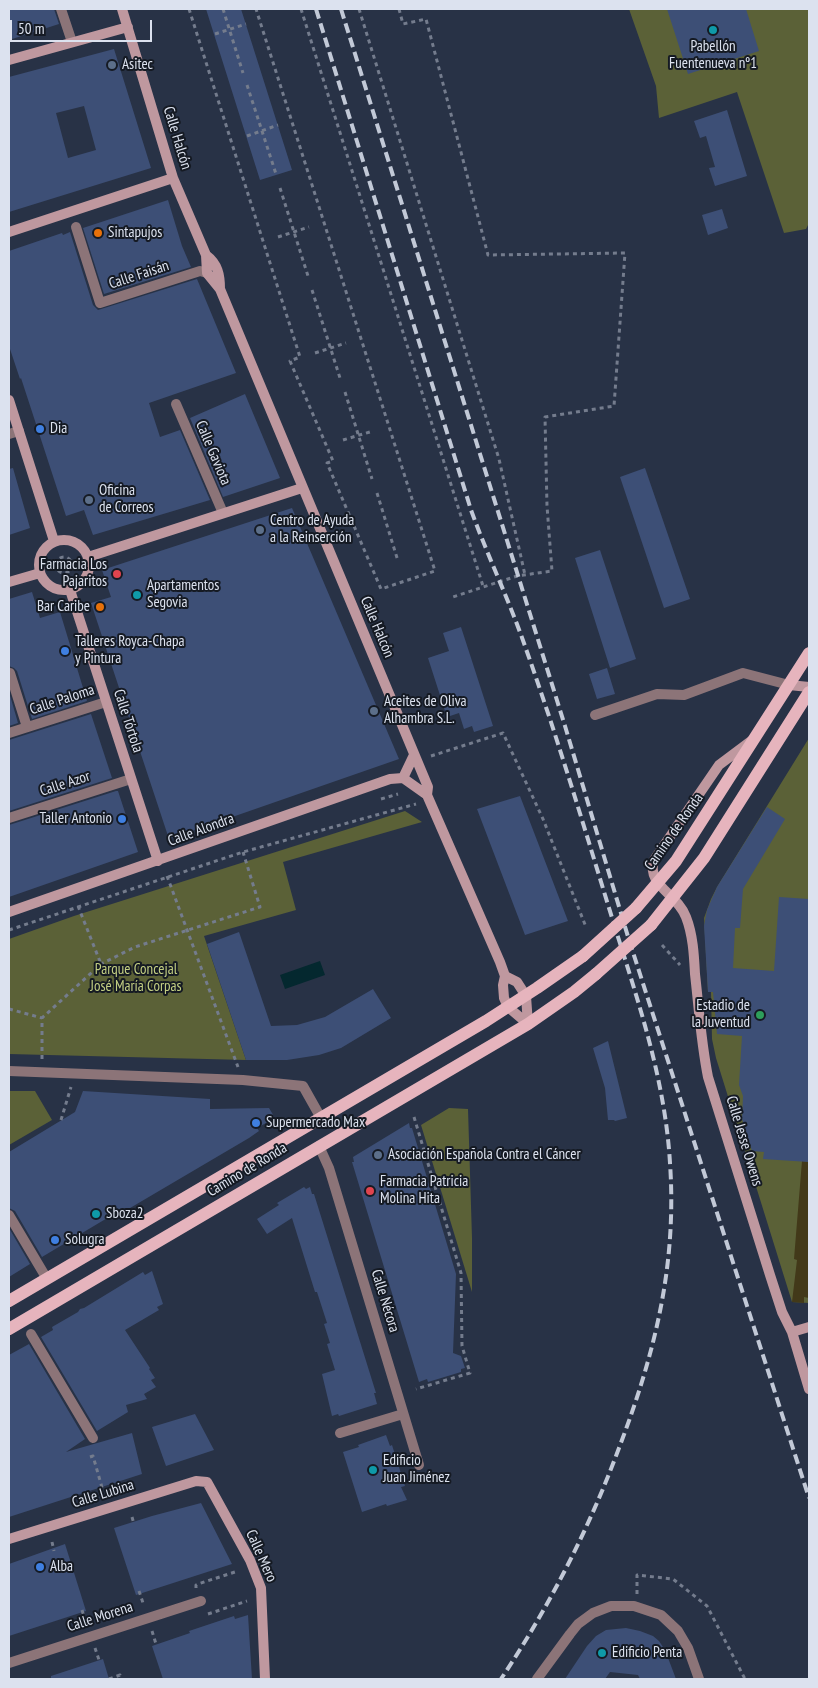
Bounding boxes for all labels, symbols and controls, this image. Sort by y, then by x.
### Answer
scale bar [12,10,155,42]
text: 50 m [18,19,44,38]
marker: Pabellón Fuentenueva nº1 [707,24,719,36]
place label: Pabellón Fuentenueva nº1 [669,38,757,73]
place label: Asitec [122,56,153,74]
marker: Asitec [106,59,118,71]
street label: Calle Halcón [159,104,195,172]
place label: Sintapujos [108,224,162,242]
marker: Sintapujos [92,227,104,239]
street label: Calle Faisán [107,257,171,293]
street label: Calle Gaviota [191,418,235,488]
place label: Dia [50,420,67,438]
marker: Dia [34,423,46,435]
place label: Oficina de Correos [99,482,154,517]
marker: Oficina de Correos [83,494,95,506]
place label: Centro de Ayuda a la Reinserción [270,512,354,547]
marker: Centro de Ayuda a la Reinserción [254,524,266,536]
place label: Farmacia Los Pajaritos [40,556,107,591]
marker: Farmacia Los Pajaritos [111,568,123,580]
place label: Apartamentos Segovia [147,577,219,612]
marker: Apartamentos Segovia [131,589,143,601]
street label: Calle Halcón [356,594,398,660]
place label: Bar Caribe [37,598,90,616]
marker: Bar Caribe [94,601,106,613]
place label: Talleres Royca-Chapa y Pintura [75,633,184,668]
marker: Talleres Royca-Chapa y Pintura [59,645,71,657]
street label: Calle Paloma [27,681,97,719]
street label: Calle Tórtola [109,687,147,755]
place label: Aceites de Oliva Alhambra S.L. [384,693,467,728]
marker: Aceites de Oliva Alhambra S.L. [368,705,380,717]
street label: Calle Azor [38,767,92,801]
street label: Camino de Ronda [641,790,707,874]
place label: Taller Antonio [40,810,112,828]
street label: Calle Alondra [165,810,237,850]
marker: Taller Antonio [116,813,128,825]
park label: Parque Concejal José María Corpas [90,961,182,996]
place label: Estadio de la Juventud [691,997,750,1032]
marker: Estadio de la Juventud [754,1009,766,1021]
street label: Calle Jesse Owens [722,1094,766,1188]
place label: Supermercado Max [266,1114,365,1132]
marker: Supermercado Max [250,1117,262,1129]
street label: Camino de Ronda [204,1139,290,1201]
place label: Asociación Española Contra el Cáncer [388,1146,580,1164]
marker: Asociación Española Contra el Cáncer [372,1149,384,1161]
place label: Farmacia Patricia Molina Hita [380,1173,468,1208]
marker: Farmacia Patricia Molina Hita [364,1185,376,1197]
place label: Sboza2 [106,1205,143,1223]
marker: Sboza2 [90,1208,102,1220]
place label: Solugra [65,1231,104,1249]
marker: Solugra [49,1234,61,1246]
street label: Calle Nécora [367,1267,403,1335]
place label: Edificio Juan Jiménez [383,1452,450,1487]
marker: Edificio Juan Jiménez [367,1464,379,1476]
street label: Calle Lubina [70,1476,136,1512]
street label: Calle Mero [242,1527,280,1585]
place label: Alba [50,1558,73,1576]
marker: Alba [34,1561,46,1573]
street label: Calle Morena [65,1598,135,1636]
place label: Edificio Penta [612,1644,682,1662]
marker: Edificio Penta [596,1647,608,1659]

